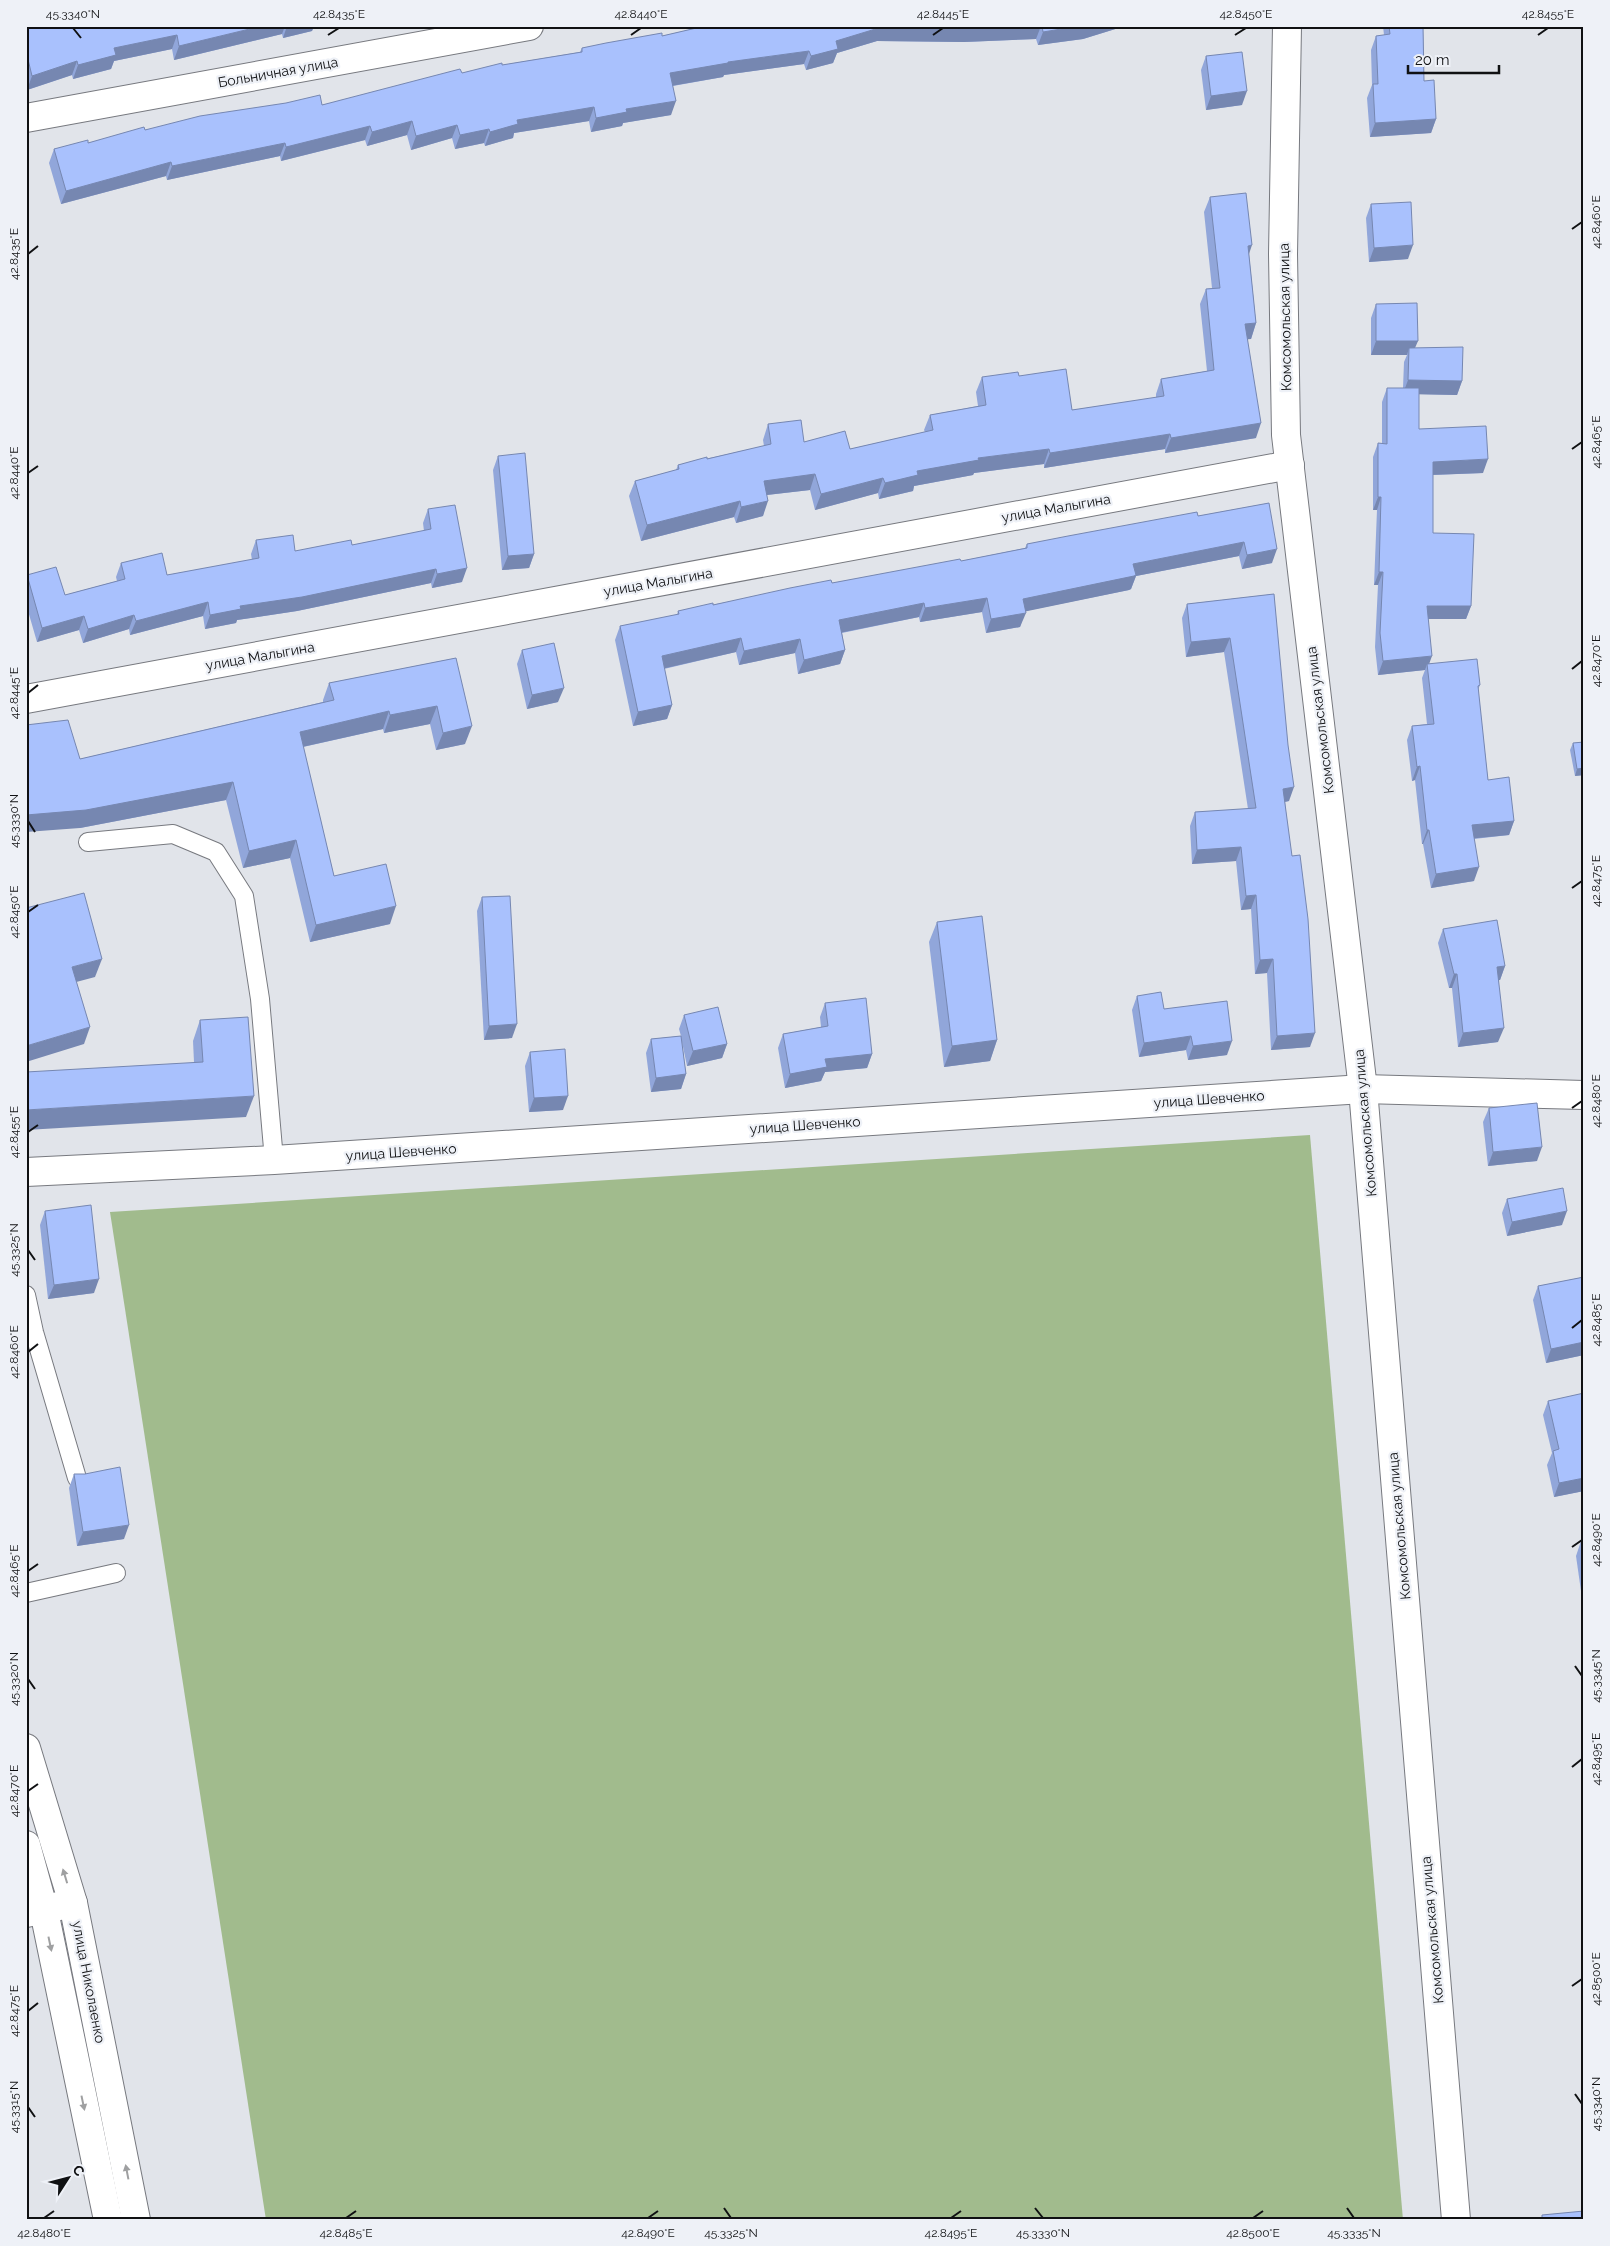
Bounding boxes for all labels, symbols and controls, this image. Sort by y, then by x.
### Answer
text: 45.3340°N [46,7,100,21]
text: 42.8435°E [313,7,365,21]
text: 42.8440°E [615,7,667,21]
text: 42.8445°E [917,7,969,21]
text: 42.8450°E [1220,7,1272,21]
text: 42.8455°E [1522,7,1574,21]
scale bar [1408,42,1499,74]
text: 20 m [1415,51,1450,69]
street label: Больничная улица [217,54,339,90]
text: 42.8460°E [1589,195,1603,249]
text: 42.8435°E [7,228,21,280]
street label: Комсомольская улица [1276,243,1294,391]
text: 42.8465°E [1589,415,1603,469]
text: 42.8440°E [7,447,21,499]
street label: улица Малыгина [1000,491,1112,525]
street label: улица Малыгина [602,565,714,599]
text: 42.8470°E [1589,635,1603,687]
street label: улица Малыгина [204,639,316,673]
street label: Комсомольская улица [1303,646,1337,794]
text: 42.8445°E [7,667,21,719]
text: 45.3330°N [7,794,21,848]
text: 42.8475°E [1589,855,1603,907]
text: 42.8450°E [7,886,21,938]
street label: Комсомольская улица [1351,1049,1379,1197]
text: 42.8480°E [1589,1074,1603,1128]
street label: улица Шевченко [1153,1087,1265,1111]
text: 42.8455°E [7,1106,21,1158]
street label: улица Шевченко [749,1113,861,1137]
street label: улица Шевченко [345,1140,457,1164]
text: 45.3325°N [7,1223,21,1277]
text: 42.8485°E [1589,1294,1603,1346]
text: 42.8460°E [7,1325,21,1379]
street label: Комсомольская улица [1385,1452,1413,1600]
text: 42.8490°E [1589,1513,1603,1567]
text: 42.8465°E [7,1544,21,1598]
text: 45.3345°N [1589,1649,1603,1703]
text: 45.3320°N [7,1652,21,1706]
text: 42.8495°E [1589,1733,1603,1785]
text: 42.8470°E [7,1765,21,1817]
street label: Комсомольская улица [1418,1856,1446,2004]
one-way arrow [61,1868,69,1883]
street label: улица Николаенко [69,1919,109,2045]
one-way arrow [47,1936,55,1952]
text: 42.8500°E [1589,1952,1603,2006]
text: 42.8475°E [7,1985,21,2037]
text: 45.3340°N [1589,2077,1603,2131]
text: 45.3315°N [7,2081,21,2133]
one-way arrow [79,2095,87,2110]
north arrow [42,2154,92,2204]
text: С [69,2162,88,2179]
one-way arrow [122,2164,130,2180]
text: 42.8480°E [17,2226,71,2240]
text: 42.8485°E [320,2226,372,2240]
text: 42.8490°E [621,2226,675,2240]
text: 45.3325°N [704,2226,758,2240]
text: 42.8495°E [925,2226,977,2240]
text: 45.3330°N [1016,2226,1070,2240]
text: 42.8500°E [1226,2226,1280,2240]
text: 45.3335°N [1327,2226,1381,2240]

